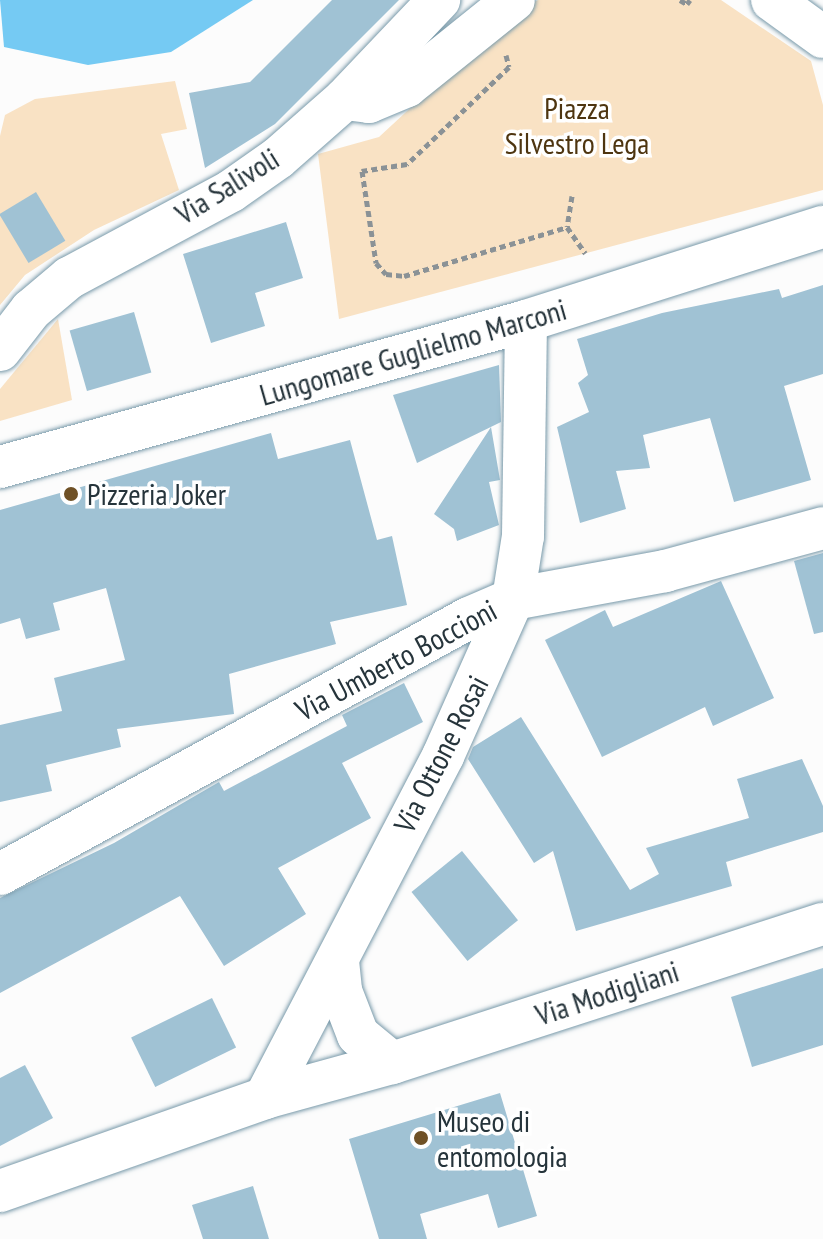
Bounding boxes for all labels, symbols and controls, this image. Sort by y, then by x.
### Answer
park label: Piazza Silvestro Lega [505,90,649,160]
street label: Via Salivoli [169,140,285,232]
street label: Lungomare Guglielmo Marconi [256,291,570,413]
place label: Pizzeria Joker [87,476,226,512]
marker: Pizzeria Joker [62,485,80,503]
street label: Via Umberto Boccioni [289,592,503,728]
street label: Via Ottone Rosai [386,670,496,838]
street label: Via Modigliani [531,953,683,1033]
place label: Museo di entomologia [437,1103,567,1174]
marker: Museo di entomologia [412,1129,430,1147]

